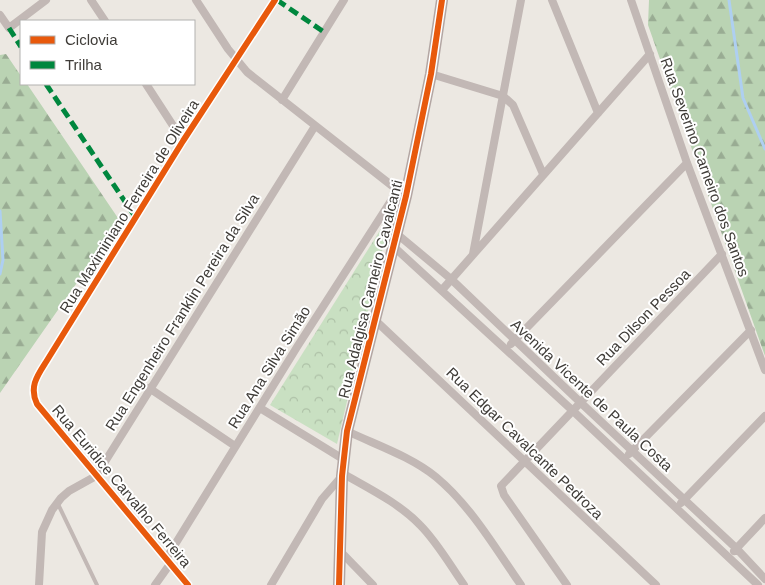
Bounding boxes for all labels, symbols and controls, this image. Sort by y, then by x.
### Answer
legend [20,20,195,85]
text: Ciclovia [65,31,118,48]
street label: Rua Severino Carneiro dos Santos [657,55,753,279]
text: Trilha [65,56,103,73]
street label: Rua Maximiniano Ferreira de Oliveira [56,96,202,316]
street label: Rua Adalgisa Carneiro Cavalcanti [335,178,405,400]
street label: Rua Engenheiro Franklin Pereira da Silva [102,190,263,434]
street label: Rua Dilson Pessoa [593,265,694,369]
street label: Rua Ana Silva Simão [224,303,314,431]
street label: Avenida Vicente de Paula Costa [508,316,677,475]
street label: Rua Edgar Cavalcante Pedroza [443,364,607,523]
street label: Rua Euridice Carvalho Ferreira [49,401,195,571]

